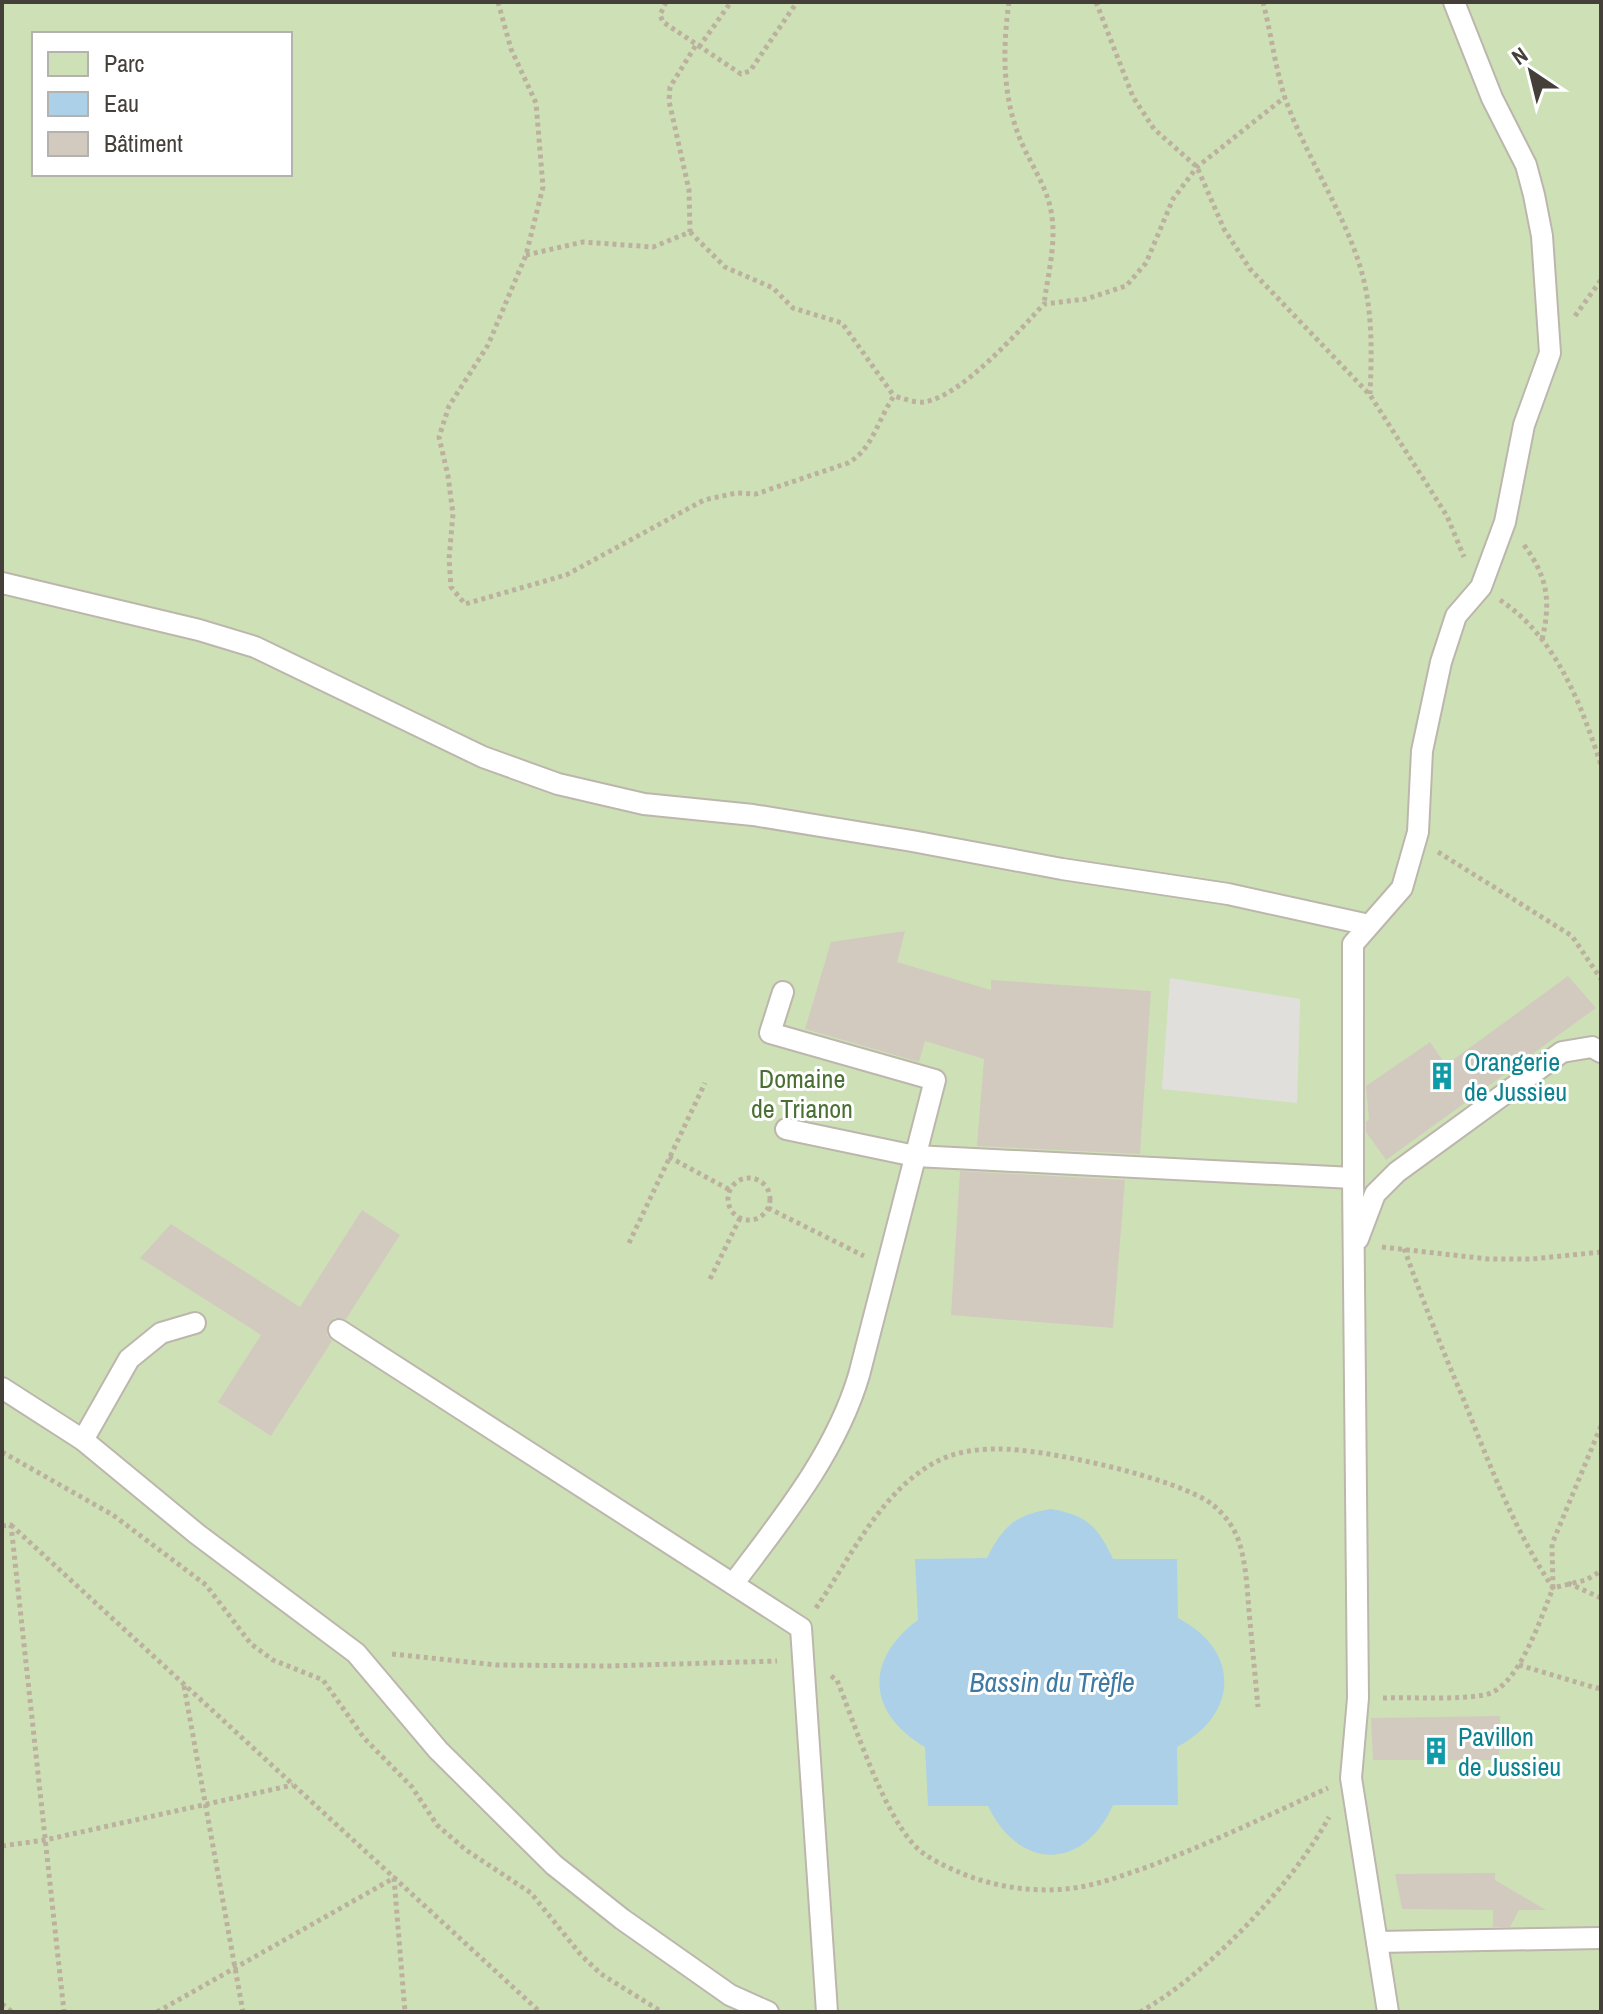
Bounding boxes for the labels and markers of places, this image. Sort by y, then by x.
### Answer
place label: Orangerie de Jussieu [1464,1044,1567,1109]
building icon: Orangerie de Jussieu [1427,1061,1457,1091]
place label: Pavillon de Jussieu [1458,1719,1561,1784]
building icon: Pavillon de Jussieu [1421,1736,1451,1766]

